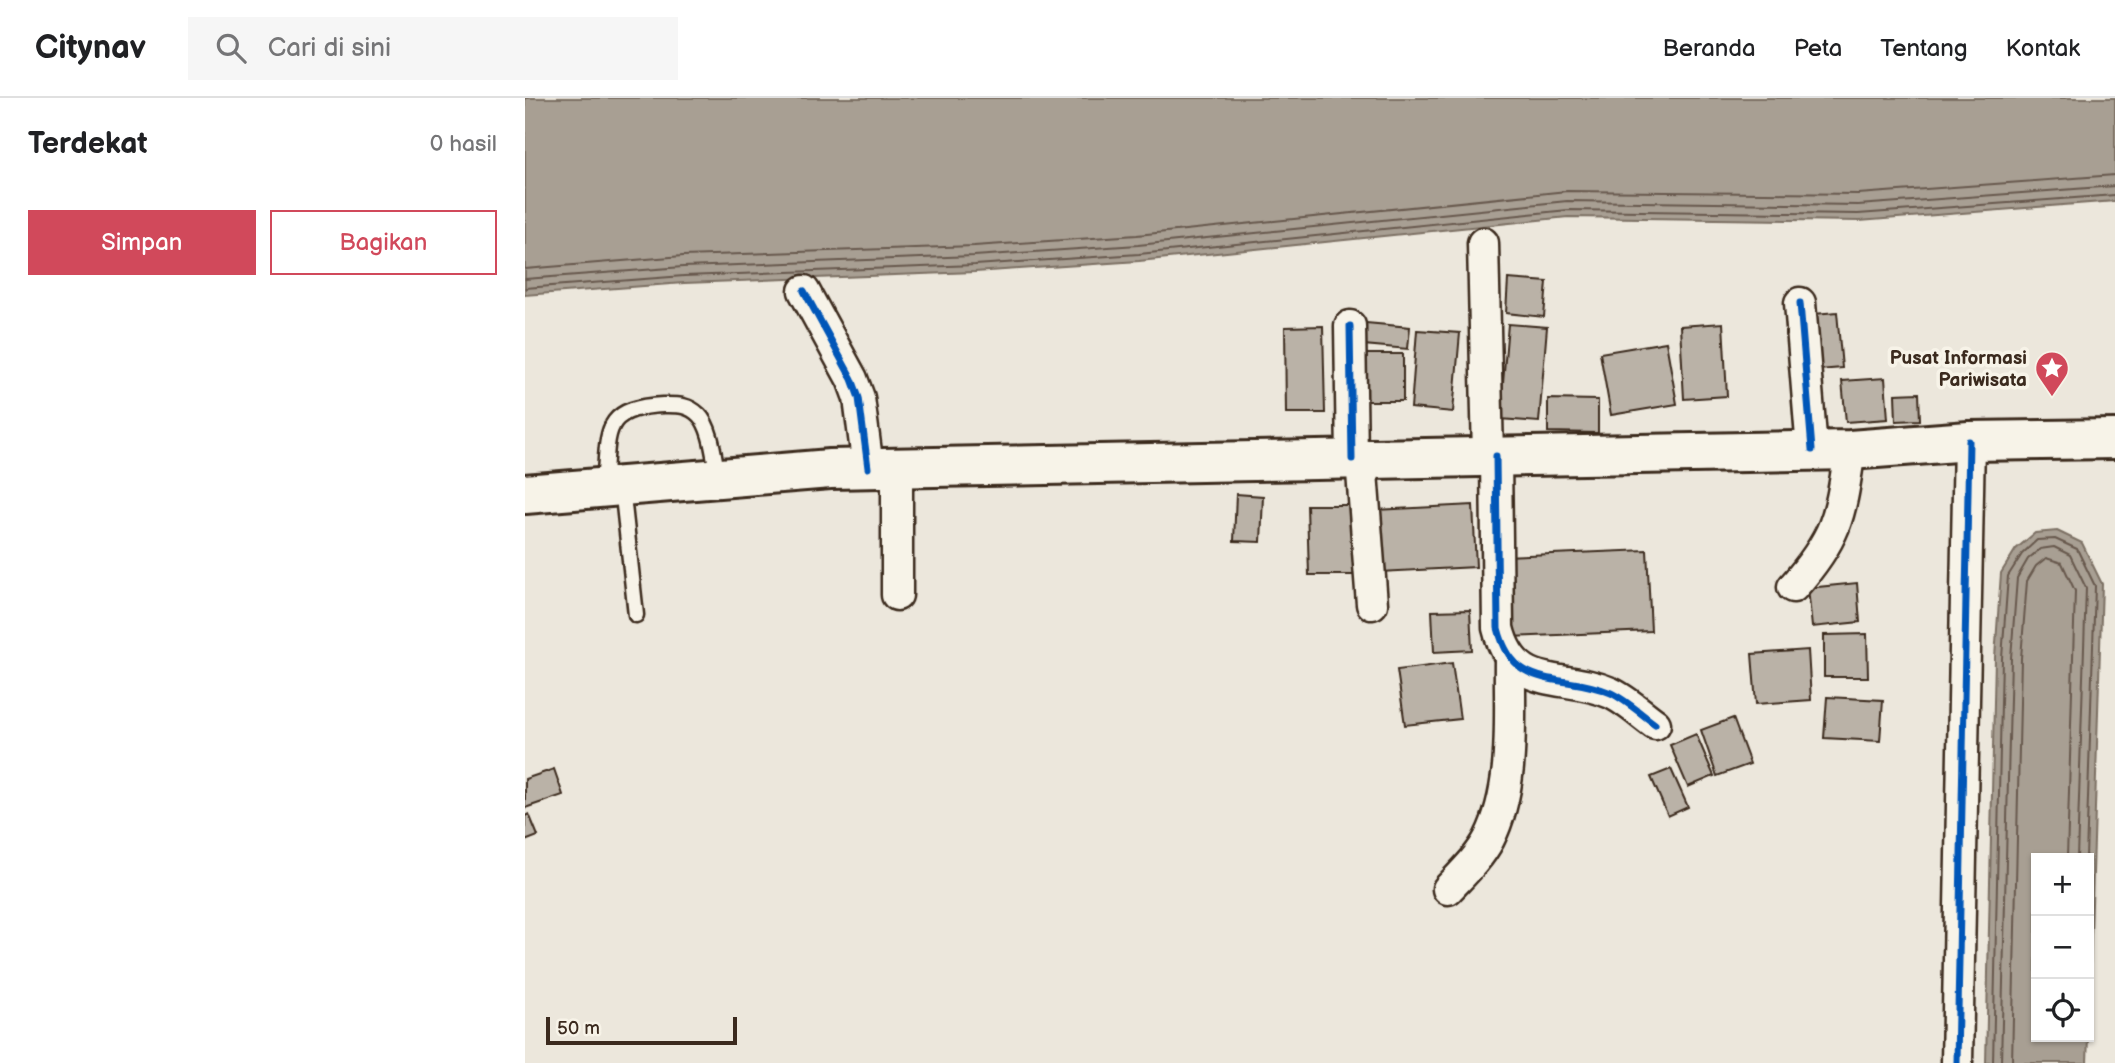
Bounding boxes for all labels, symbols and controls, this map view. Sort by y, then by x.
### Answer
search box [188,17,678,80]
text: Citynav [35,28,146,68]
icon: search [212,29,250,67]
text: Cari di sini [268,33,391,64]
text: Beranda [1662,34,1756,63]
text: Peta [1794,34,1842,63]
text: Tentang [1880,34,1968,63]
text: Kontak [2006,34,2080,63]
text: Terdekat [28,126,147,162]
text: 0 hasil [430,130,497,158]
button: Simpan [28,210,256,275]
button: Bagikan [270,210,497,275]
place label: Pusat Informasi Pariwisata [1890,347,2027,392]
place icon: Pusat Informasi Pariwisata [2033,349,2071,398]
map controls [2031,853,2094,1042]
button: + [2031,853,2094,916]
button: − [2031,916,2094,979]
button: locate [2031,979,2094,1042]
scale bar [546,1014,737,1046]
text: 50 m [557,1017,600,1040]

